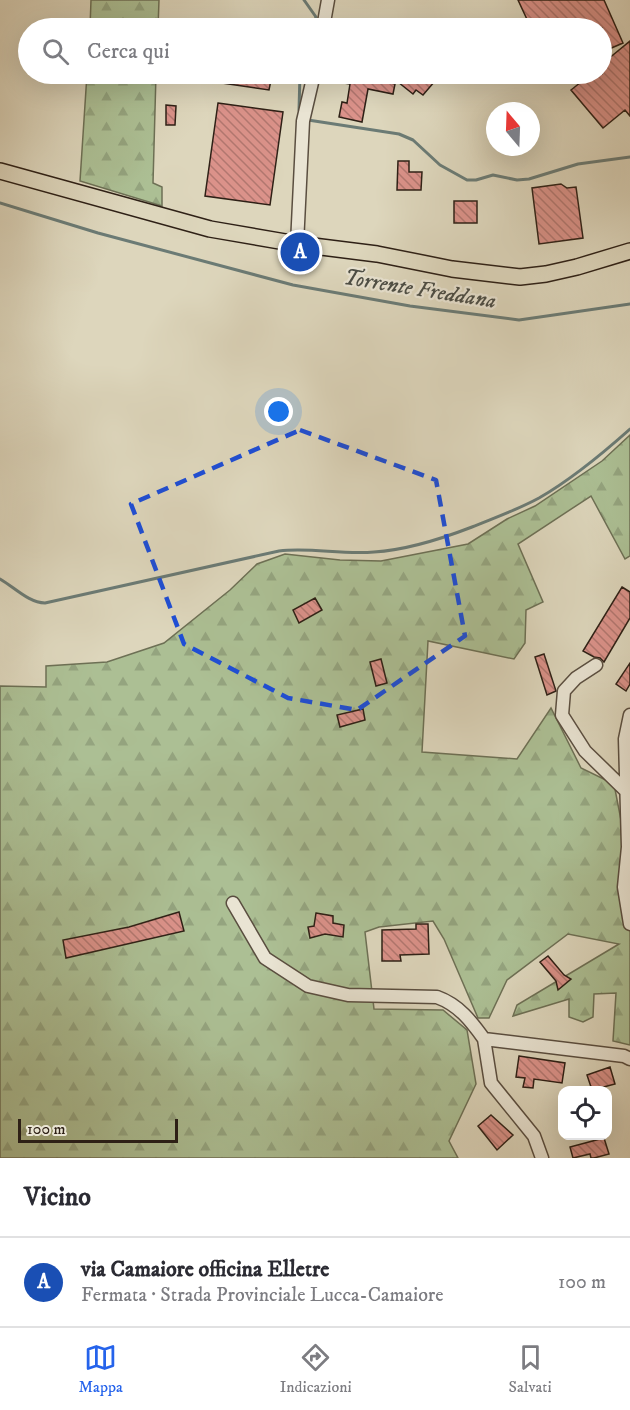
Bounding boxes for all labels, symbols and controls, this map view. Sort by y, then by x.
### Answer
search box [18,18,612,84]
icon: search [39,35,72,68]
text: Cerca qui [87,38,170,65]
north arrow [486,102,540,156]
pin: A [280,230,320,274]
water label: Torrente Freddana [342,264,498,315]
your location [264,397,293,426]
map controls [558,1086,612,1140]
button: locate [558,1086,612,1140]
scale bar [18,1116,178,1144]
text: 100 m [27,1119,66,1139]
text: Vicino [24,1181,91,1214]
text: via Camaiore officina Elletre [81,1256,329,1283]
text: A [37,1270,50,1295]
text: 100 m [558,1270,606,1295]
text: Fermata · Strada Provinciale Lucca-Camaiore [81,1283,444,1308]
tab: Mappa [78,1341,123,1397]
tab: Indicazioni [280,1341,352,1397]
tab: Salvati [509,1341,552,1397]

